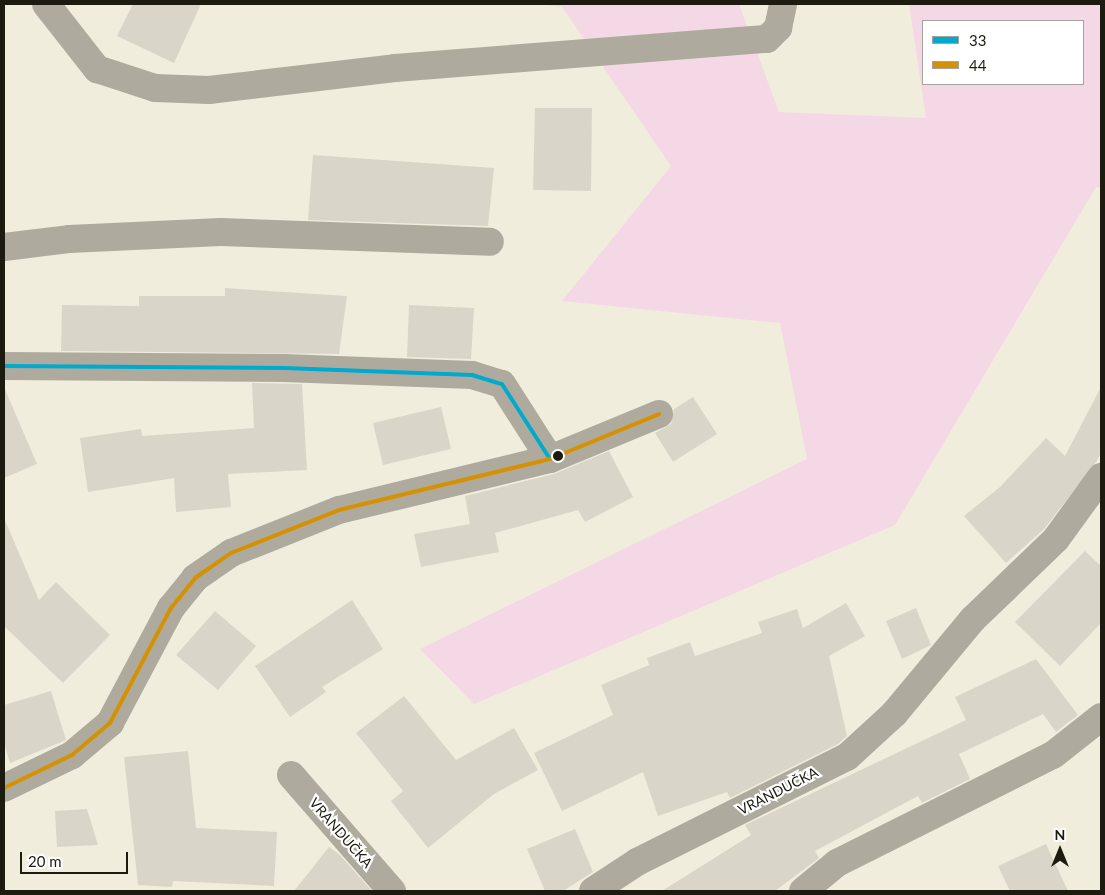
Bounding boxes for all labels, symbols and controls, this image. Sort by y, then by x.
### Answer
legend [922,20,1085,85]
text: 33 [969,31,986,49]
text: 44 [969,56,986,74]
unlabelled marker [553,451,563,461]
street label: VRANDUČKA [735,764,821,818]
street label: VRANDUČKA [306,794,376,872]
north arrow [1035,825,1085,875]
text: N [1055,826,1065,843]
scale bar [22,842,130,874]
text: 20 m [28,852,62,870]

